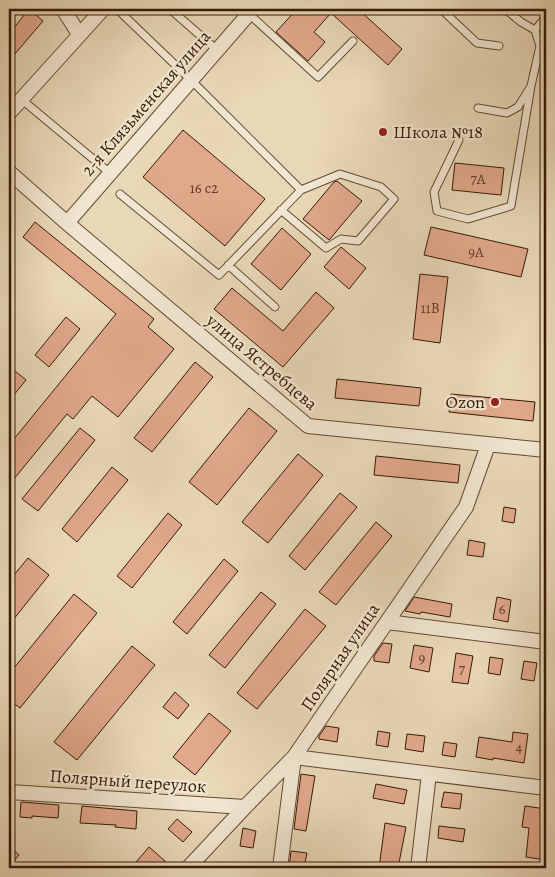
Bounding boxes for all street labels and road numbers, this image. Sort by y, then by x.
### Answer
street label: 2-я Клязьменская улица [76,24,217,181]
street label: улица Ястребцева [201,308,323,416]
street label: Полярная улица [295,598,385,716]
street label: Полярный переулок [49,764,207,798]

